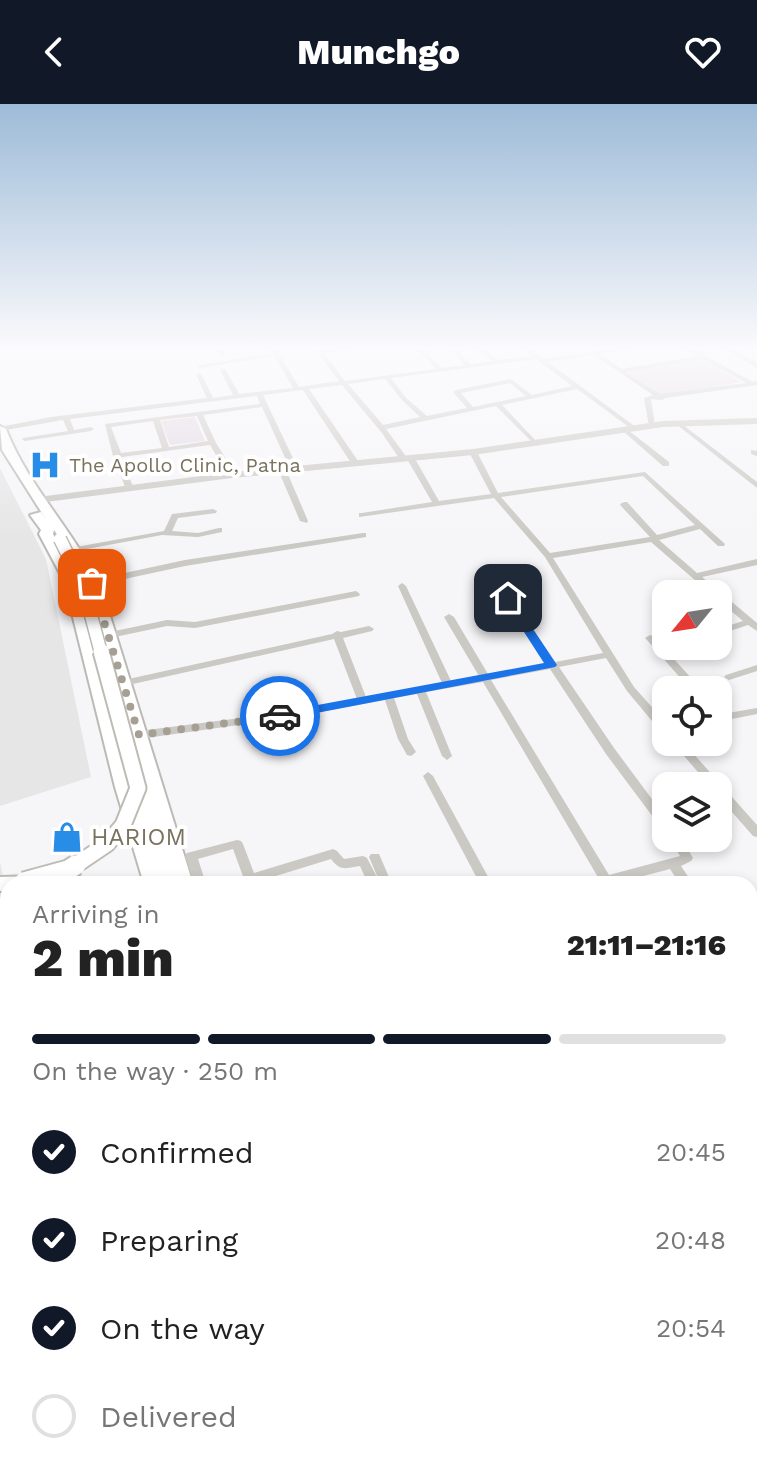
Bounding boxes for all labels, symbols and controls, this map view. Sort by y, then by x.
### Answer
icon: back [32,30,76,74]
icon: heart [681,30,725,74]
text: Munchgo [297,31,460,73]
hospital icon: The Apollo Clinic, Patna [28,448,62,482]
place label: The Apollo Clinic, Patna [69,453,301,477]
pin [58,549,126,617]
icon: bag [70,561,114,605]
pin [474,564,542,632]
icon: home [486,576,530,620]
north arrow [652,580,732,660]
map controls [652,580,732,852]
courier [240,676,320,756]
button: locate [652,676,732,756]
icon: car [258,694,302,738]
button: layers [652,772,732,852]
shop icon: HARIOM [50,820,84,854]
place label: HARIOM [91,823,186,851]
text: Arriving in [32,899,160,929]
text: 21:11–21:16 [567,927,726,962]
text: 2 min [32,928,174,989]
text: On the way · 250 m [32,1056,278,1086]
icon: check [32,1130,76,1174]
text: Confirmed [100,1135,254,1170]
text: 20:45 [656,1137,726,1167]
icon: check [32,1218,76,1262]
text: Preparing [100,1223,238,1258]
text: 20:48 [655,1225,726,1255]
icon: check [32,1306,76,1350]
text: On the way [100,1311,265,1346]
text: 20:54 [656,1313,726,1343]
text: Delivered [100,1399,237,1434]

